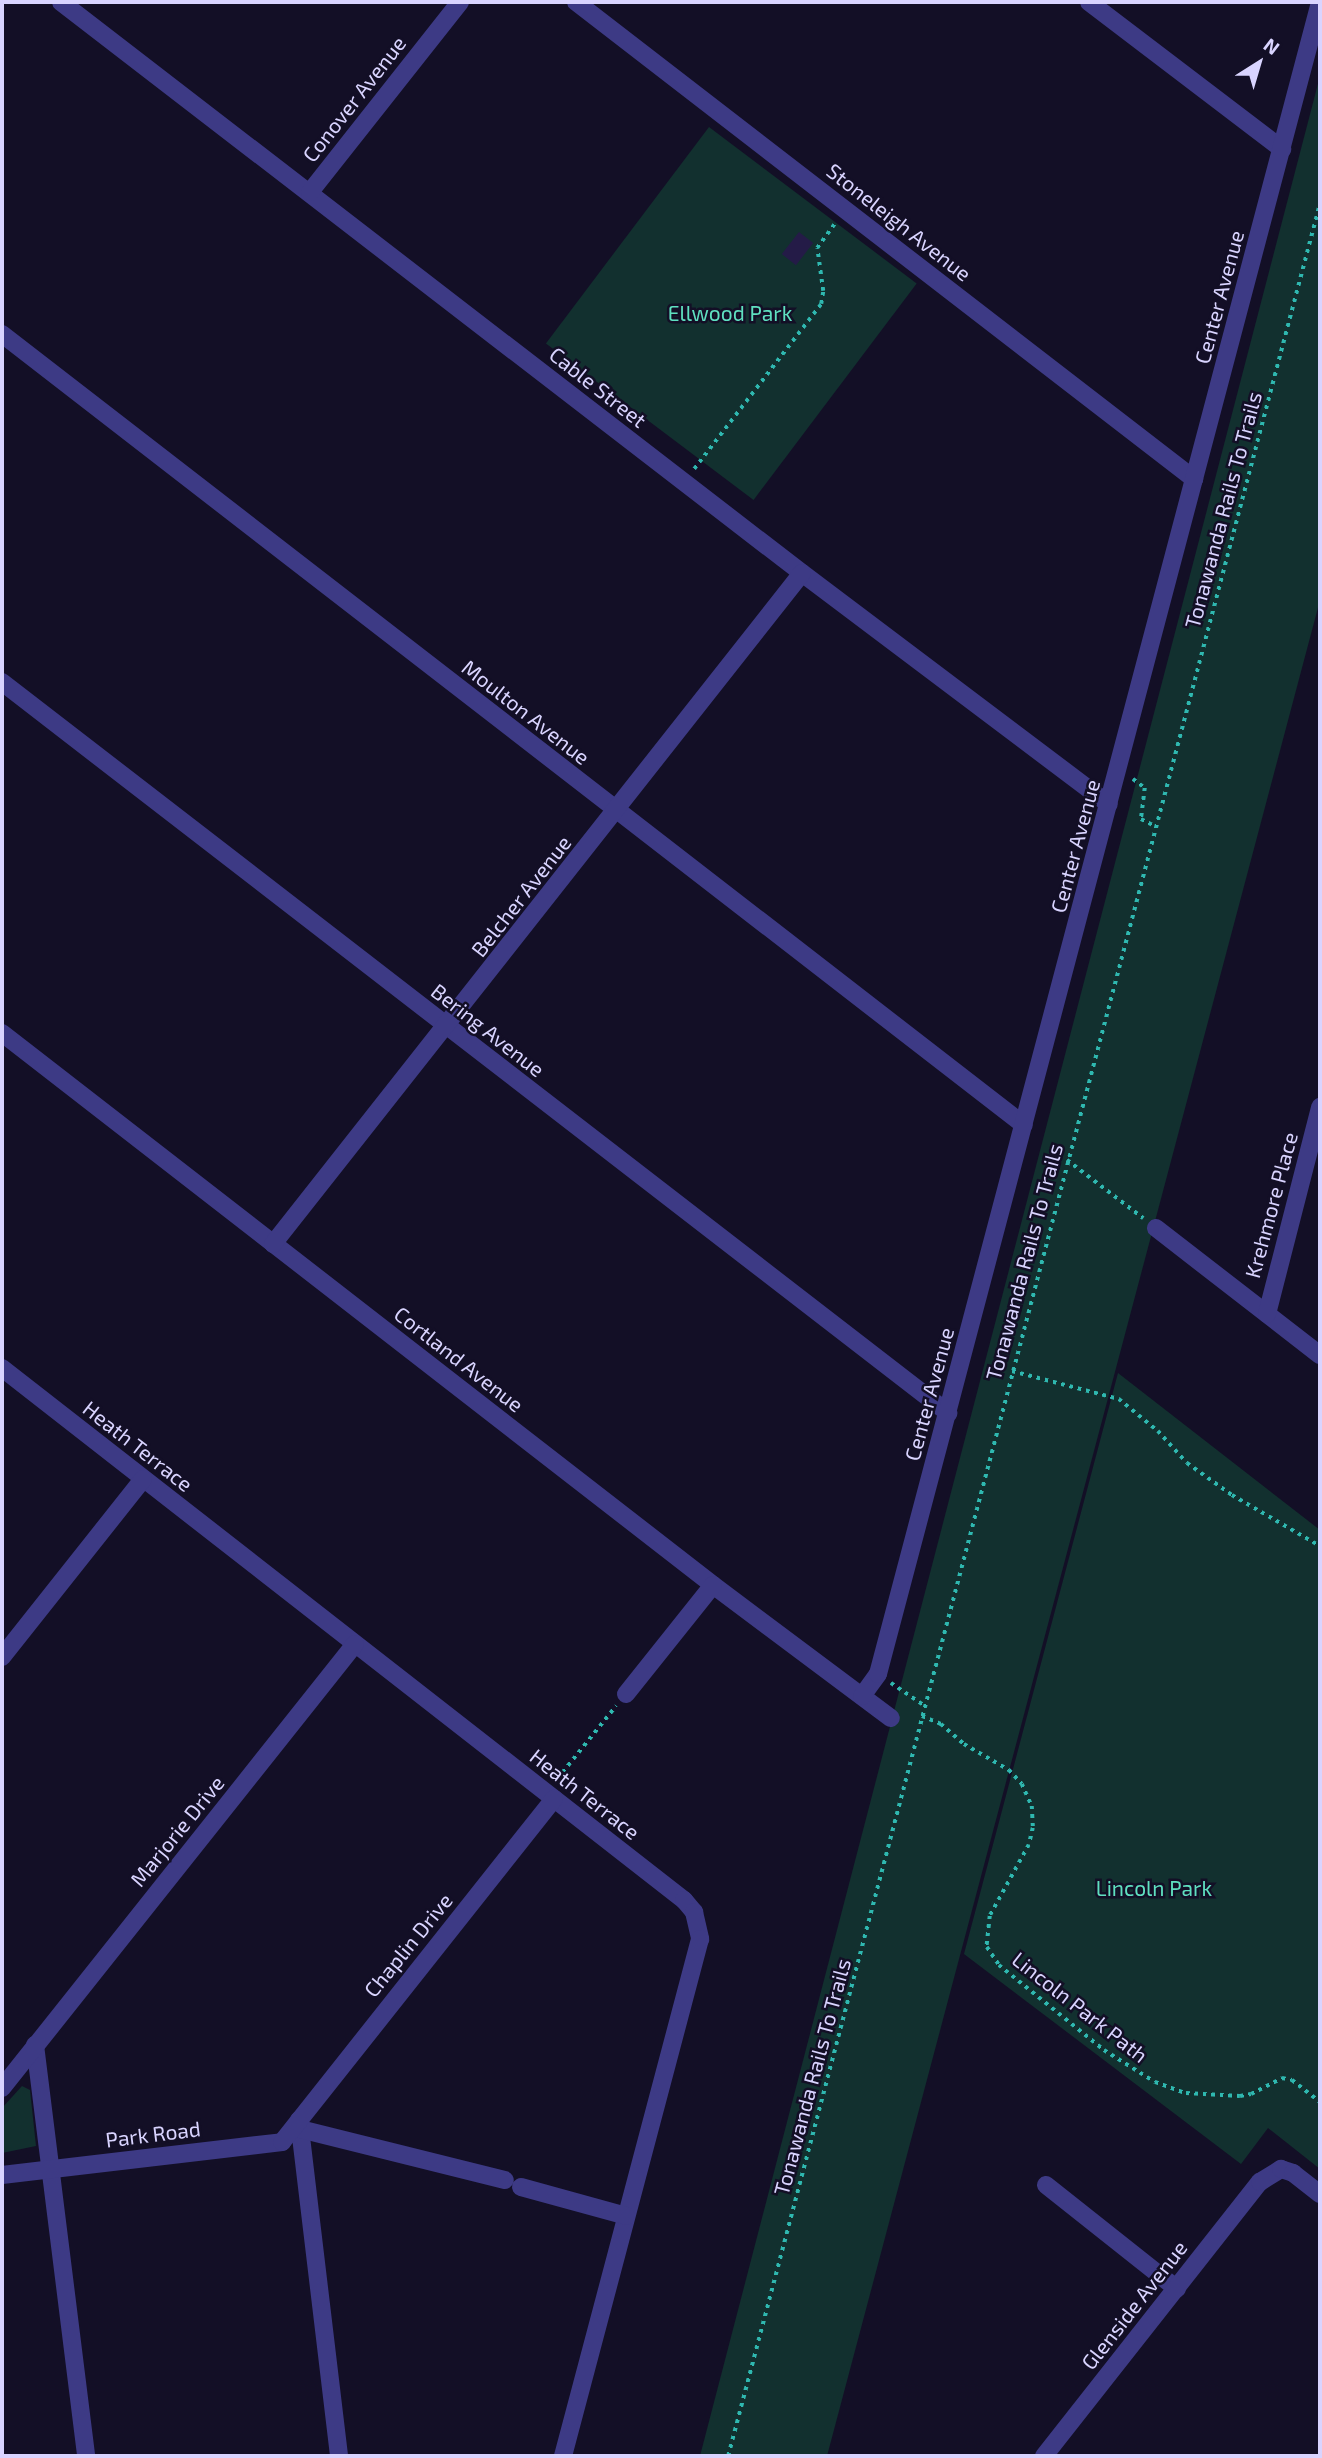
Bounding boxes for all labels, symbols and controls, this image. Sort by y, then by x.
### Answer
north arrow [1224,28,1294,98]
street label: Conover Avenue [297,31,411,167]
text: N [1260,33,1284,59]
street label: Stoneleigh Avenue [822,158,976,286]
street label: Center Avenue [1189,227,1249,367]
park label: Ellwood Park [668,300,792,326]
street label: Cable Street [545,341,651,433]
street label: Tonawanda Rails To Trails [1179,389,1267,631]
street label: Moulton Avenue [457,654,595,770]
street label: Center Avenue [1045,776,1105,916]
street label: Belcher Avenue [466,830,576,962]
street label: Bering Avenue [426,978,550,1082]
street label: Krehmore Place [1239,1129,1303,1281]
street label: Tonawanda Rails To Trails [980,1141,1068,1383]
street label: Cortland Avenue [389,1301,529,1417]
street label: Center Avenue [899,1324,959,1464]
street label: Heath Terrace [78,1395,198,1497]
street label: Heath Terrace [525,1743,645,1845]
street label: Marjorie Drive [125,1771,229,1891]
park label: Lincoln Park [1096,1875,1212,1901]
street label: Chaplin Drive [359,1888,457,2002]
street label: Lincoln Park Path [1007,1946,1153,2068]
street label: Tonawanda Rails To Trails [768,1956,856,2198]
street label: Park Road [104,2116,202,2152]
street label: Glenside Avenue [1076,2235,1192,2375]

